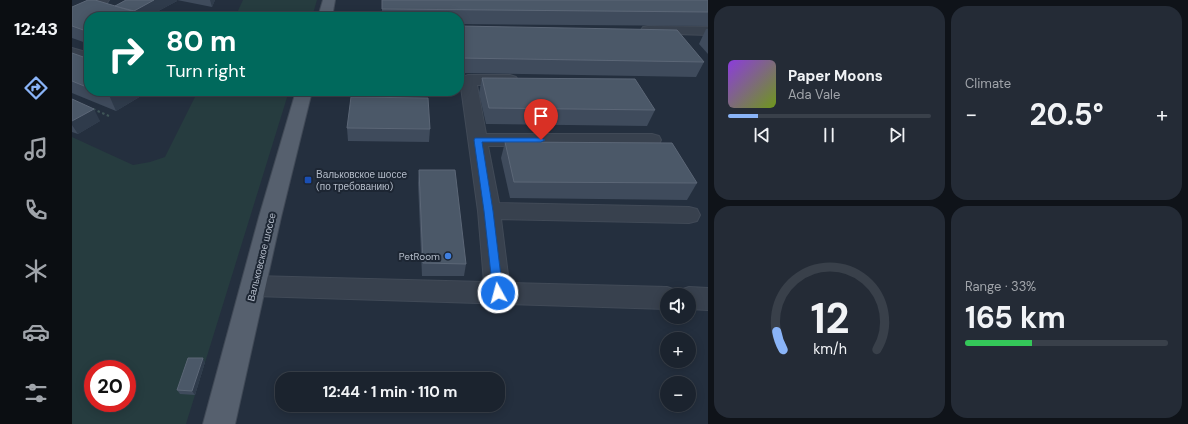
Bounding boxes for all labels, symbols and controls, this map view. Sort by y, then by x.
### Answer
text: 12:43 [14,17,58,41]
text: 80 m [166,23,236,60]
icon: right [100,28,152,80]
text: Turn right [166,59,246,83]
text: Paper Moons [788,66,883,86]
icon: directions [22,74,50,102]
text: Climate [965,75,1011,92]
text: Ada Vale [788,86,840,103]
text: 20.5° [1029,95,1104,134]
pin [524,99,558,140]
text: − [965,100,977,129]
text: + [1156,100,1168,129]
icon: arrive [530,105,552,127]
icon: previous [751,124,773,146]
icon: pause [818,124,840,146]
icon: next [886,124,908,146]
icon: music [22,135,50,163]
place label: Вальковское шоссе (по требованию) [316,168,407,193]
marker: Вальковское шоссе (по требованию) [303,175,313,185]
icon: phone [22,196,50,224]
street label: Вальковское шоссе [244,211,279,303]
place label: PetRoom [399,250,440,263]
marker: PetRoom [443,251,453,261]
icon: climate [22,257,50,285]
position arrow [477,272,519,314]
text: Range · 33% [965,278,1036,295]
map controls [660,288,696,412]
button: sound [660,288,696,324]
text: 12 [810,292,849,346]
text: 165 km [965,298,1066,337]
icon: car [22,318,50,346]
button: + [660,332,696,368]
text: km/h [813,340,846,358]
speed limit sign: 20 [84,360,136,412]
button: − [660,376,696,412]
icon: filters [22,379,50,407]
text: 12:44 · 1 min · 110 m [323,382,457,402]

